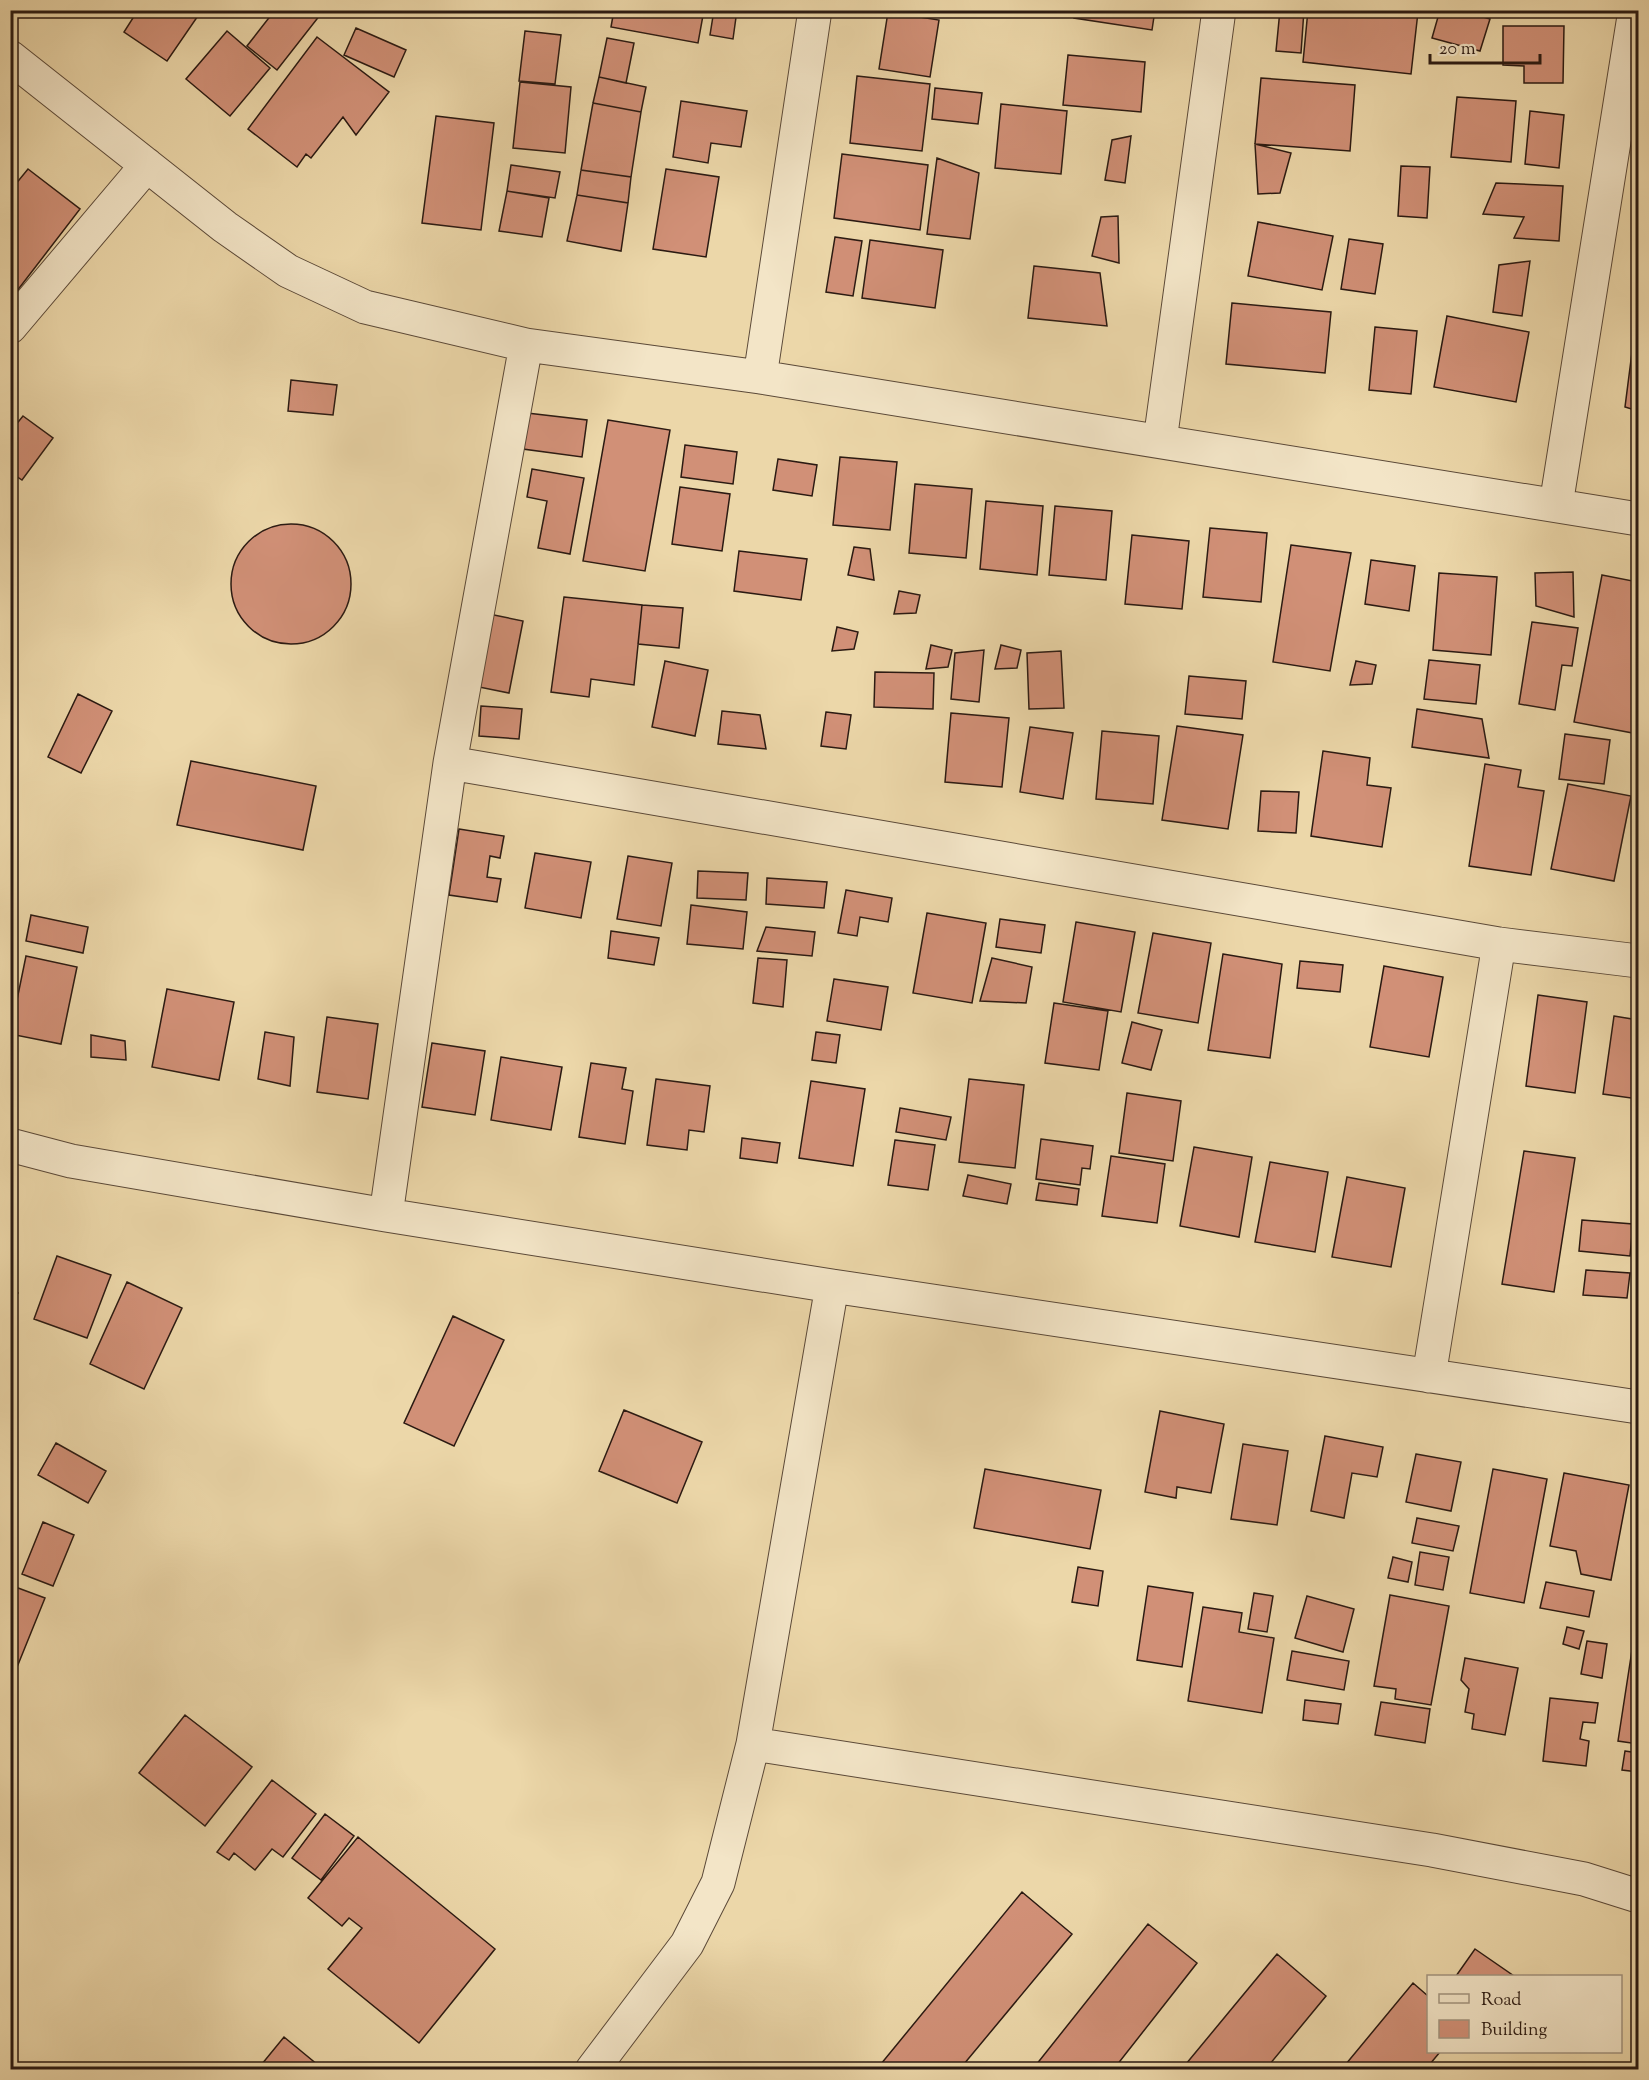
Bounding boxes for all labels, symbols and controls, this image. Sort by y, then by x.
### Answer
scale bar [1430,27,1540,65]
text: 20 m [1439,37,1476,63]
legend [1427,1975,1622,2053]
text: Road [1481,1988,1521,2014]
text: Building [1481,2018,1547,2044]

